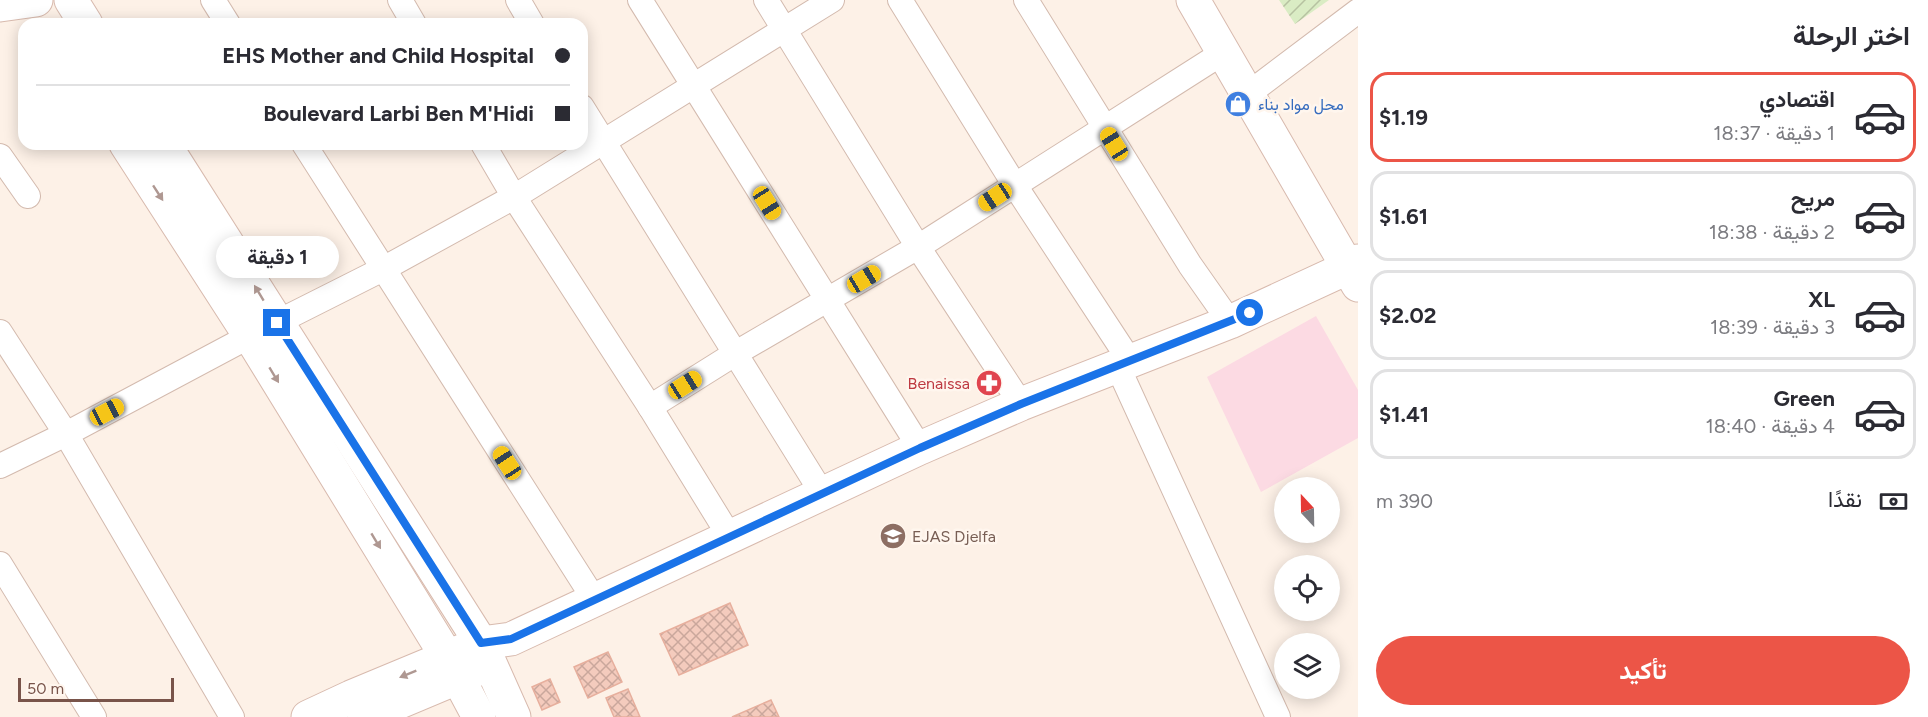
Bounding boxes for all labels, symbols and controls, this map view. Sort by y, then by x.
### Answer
text: اختر الرحلة [1793,19,1910,52]
text: EHS Mother and Child Hospital [222,42,534,69]
text: اقتصادي [1759,86,1835,113]
shop icon: محل مواد بناء [1223,89,1253,119]
icon: car [1853,90,1907,144]
place label: محل مواد بناء [1258,95,1344,115]
text: Boulevard Larbi Ben M'Hidi [263,100,534,127]
text: $1.19 [1379,104,1428,131]
text: 1 دقيقة · 18:37 [1713,121,1835,145]
car [1097,124,1131,164]
car [975,180,1015,214]
car [750,183,784,223]
one-way arrow [152,185,163,201]
text: مريح [1791,185,1835,212]
icon: car [1853,189,1907,243]
text: $1.61 [1379,203,1428,230]
text: 2 دقيقة · 18:38 [1709,220,1835,244]
callout: 1 دقيقة [216,236,338,278]
text: 1 دقيقة [247,245,308,269]
car [844,262,884,296]
one-way arrow [253,285,264,301]
text: XL [1808,286,1835,313]
icon: car [1853,288,1907,342]
route start [1236,299,1263,326]
text: $2.02 [1379,302,1436,329]
route end [263,309,290,336]
text: 3 دقيقة · 18:39 [1710,315,1835,339]
one-way arrow [269,367,280,383]
car [665,368,705,402]
pharmacy icon: Benaissa [974,368,1004,398]
place label: Benaissa [908,374,970,393]
text: Green [1773,385,1835,412]
icon: car [1853,387,1907,441]
car [87,396,127,428]
text: $1.41 [1379,401,1429,428]
text: 4 دقيقة · 18:40 [1706,414,1835,438]
car [490,443,524,483]
north arrow [1274,477,1340,543]
map controls [1274,477,1340,699]
icon: cash [1877,485,1910,518]
text: نقدًا [1828,486,1862,513]
text: 390 m [1376,489,1433,513]
school or university icon: EJAS Djelfa [878,521,908,551]
place label: EJAS Djelfa [912,527,996,546]
one-way arrow [371,533,381,550]
button: locate [1274,555,1340,621]
button: layers [1274,633,1340,699]
button: تأكيد [1376,636,1910,705]
one-way arrow [398,669,416,679]
scale bar [18,675,174,702]
text: 50 m [27,679,64,698]

